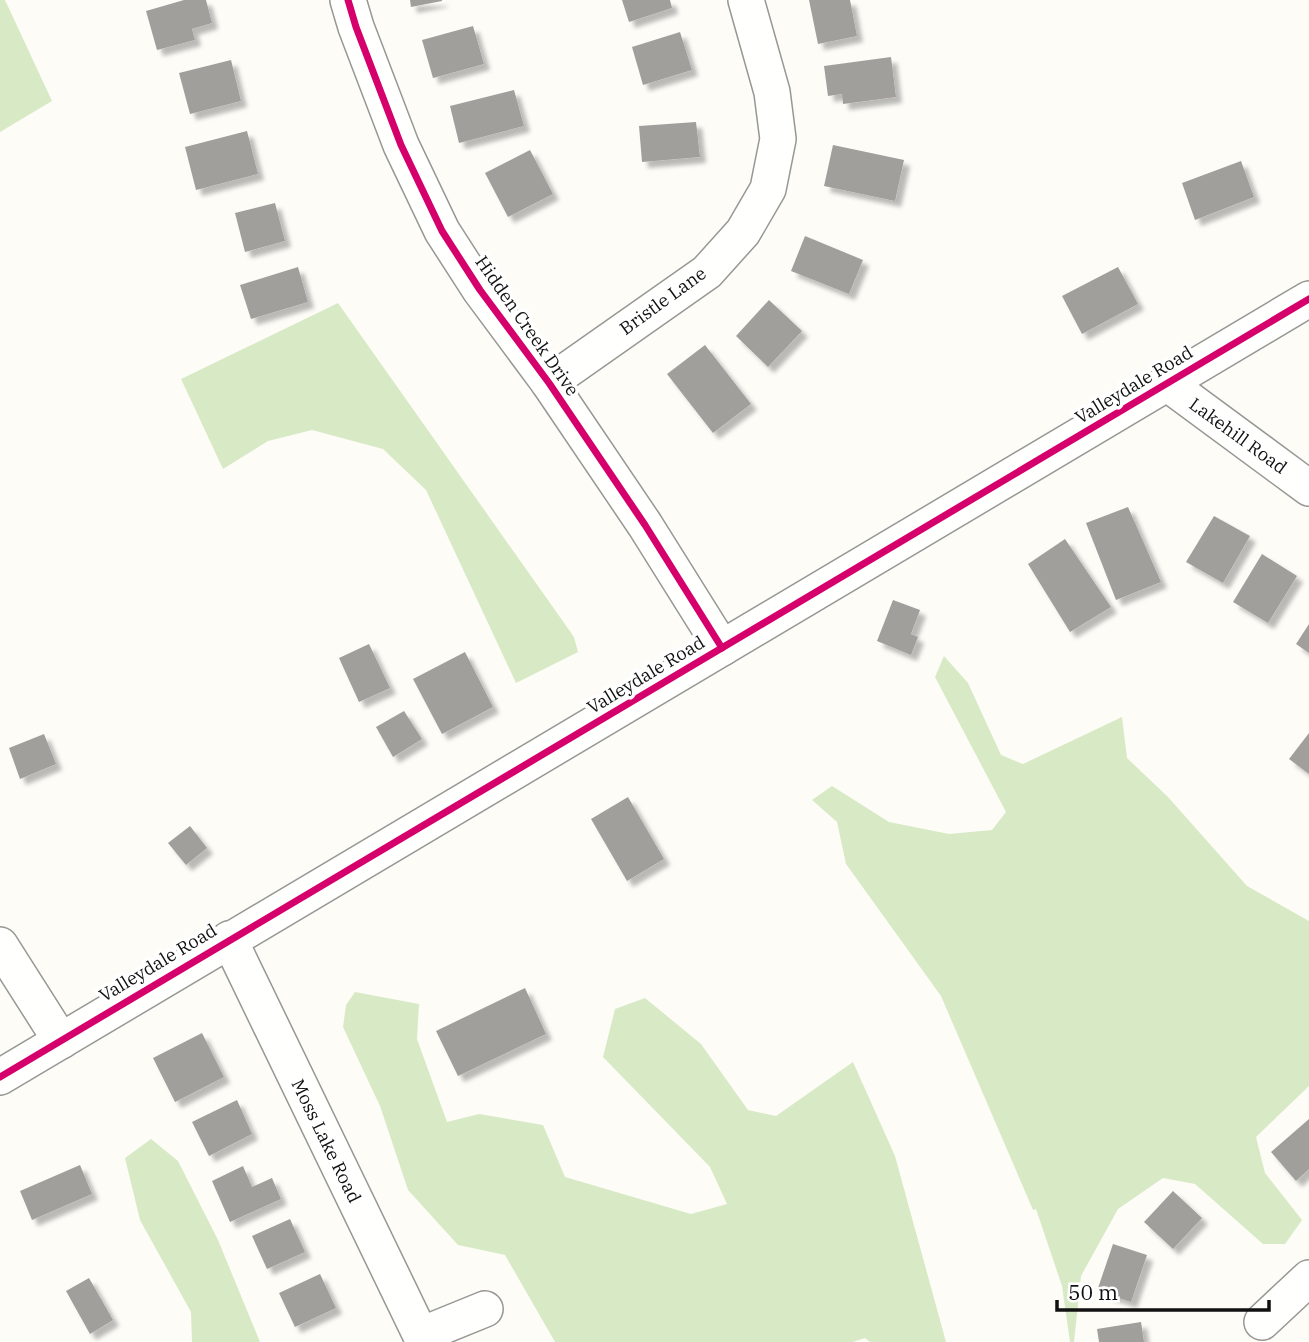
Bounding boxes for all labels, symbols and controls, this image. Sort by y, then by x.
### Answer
street label: Hidden Creek Drive [470,251,584,400]
street label: Bristle Lane [615,261,711,340]
street label: Valleydale Road [1071,340,1197,429]
street label: Lakehill Road [1185,392,1292,479]
street label: Valleydale Road [583,630,709,719]
street label: Valleydale Road [95,918,221,1007]
street label: Moss Lake Road [287,1075,366,1207]
scale bar [1057,1268,1269,1312]
text: 50 m [1068,1278,1118,1306]

